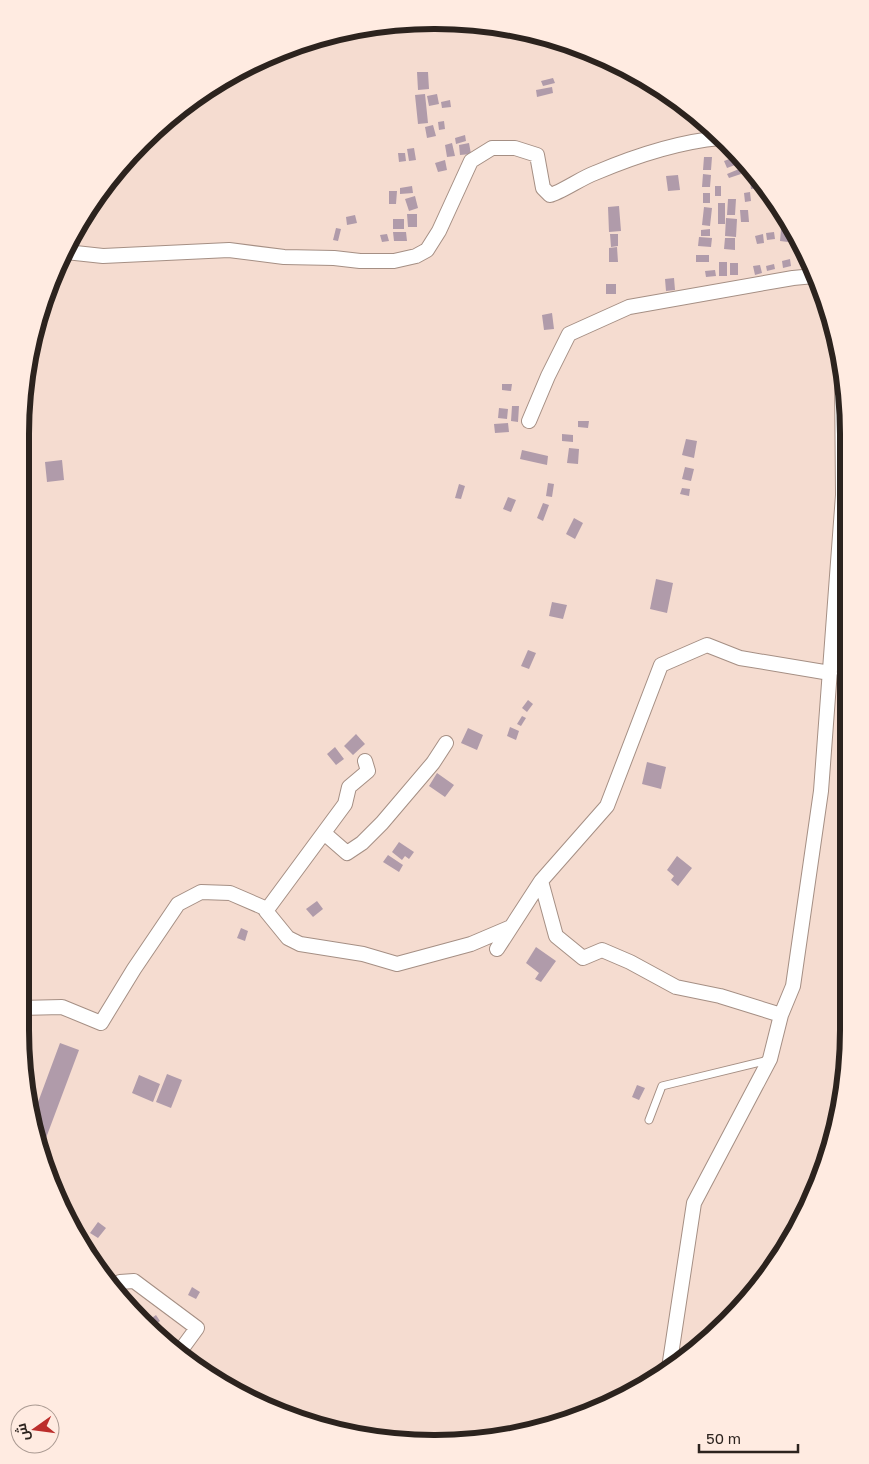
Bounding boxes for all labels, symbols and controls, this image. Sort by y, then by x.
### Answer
north arrow [10,1404,60,1454]
text: ش [11,1421,33,1443]
scale bar [699,1422,798,1454]
text: 50 m [706,1429,741,1447]

